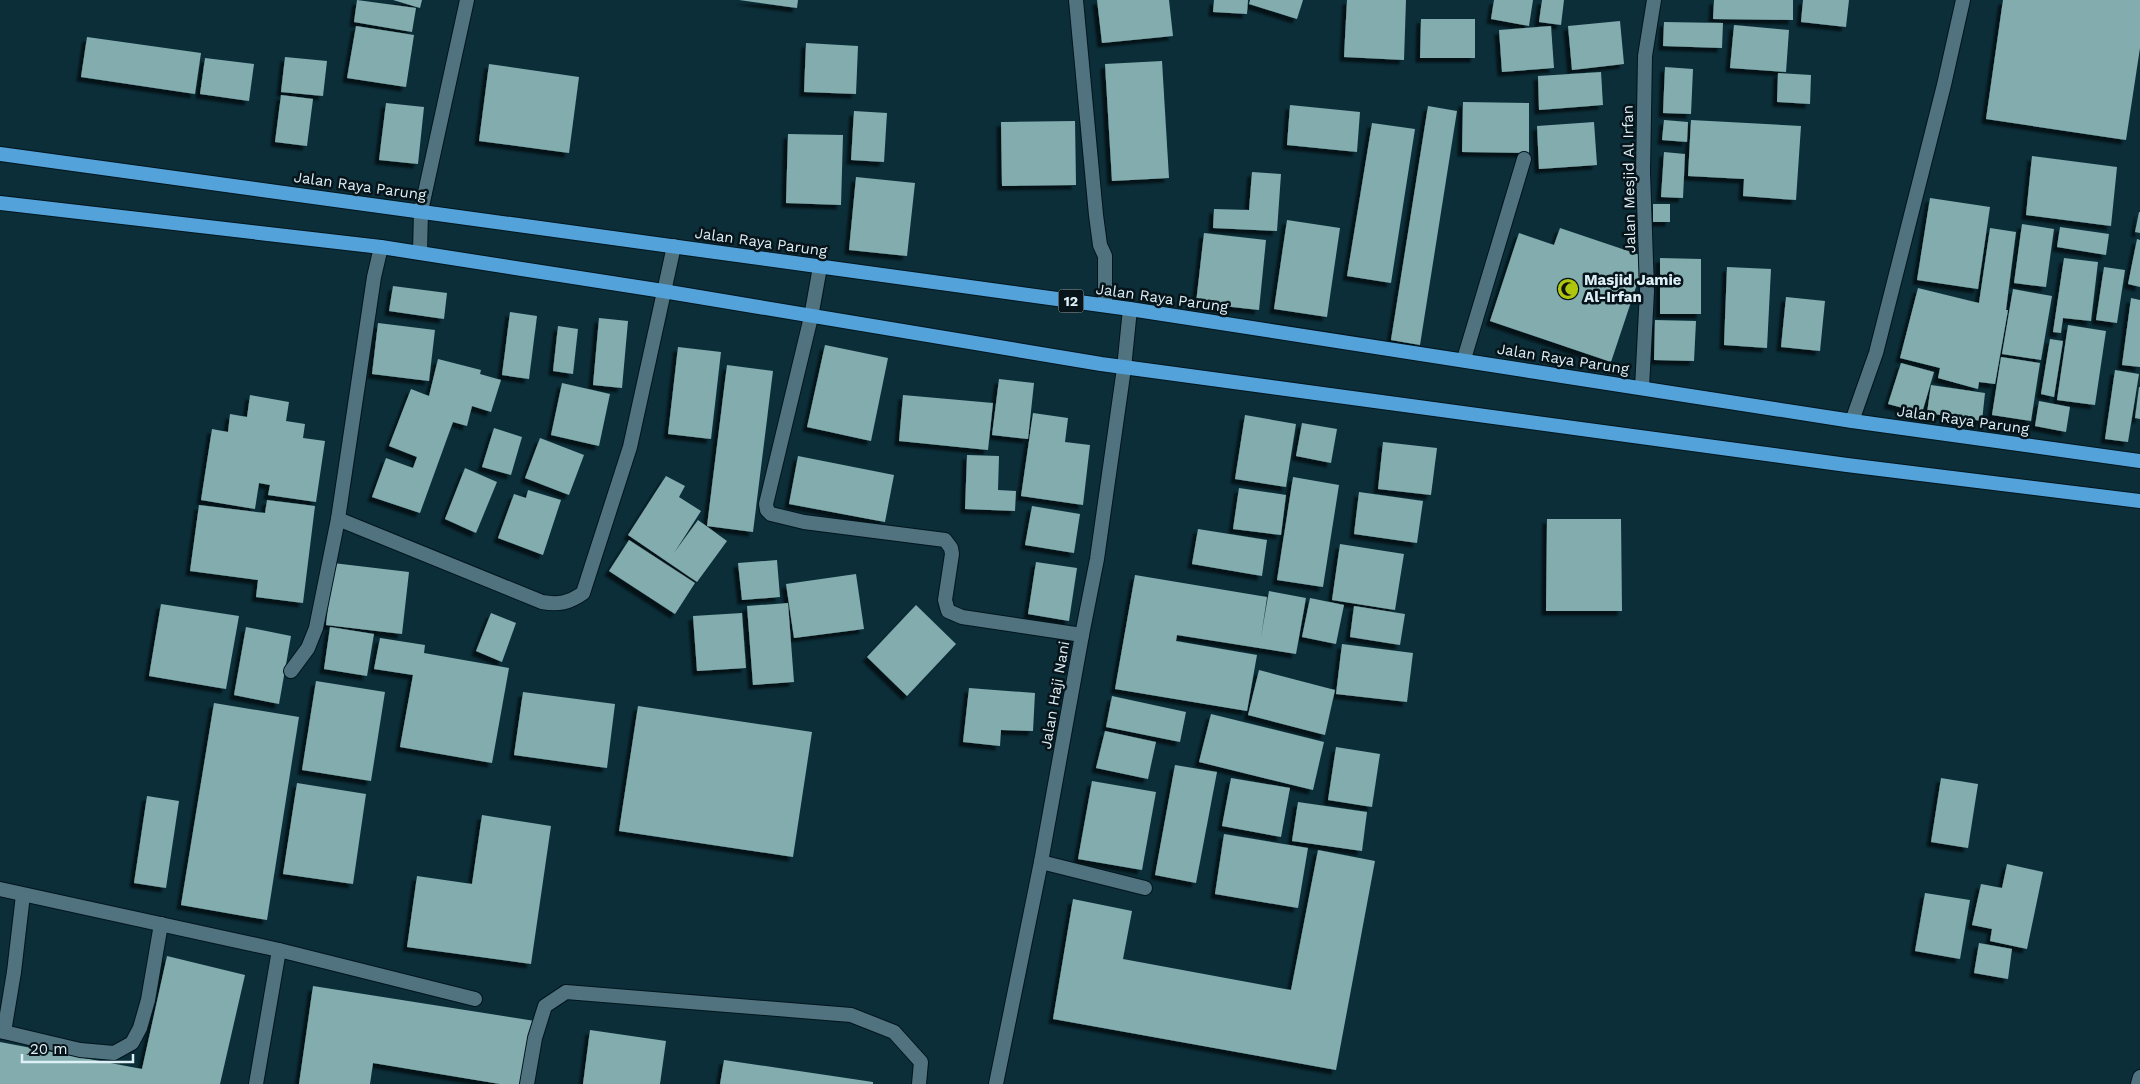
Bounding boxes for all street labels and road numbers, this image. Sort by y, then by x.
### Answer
street label: Jalan Mesjid Al Irfan [1619,105,1639,253]
street label: Jalan Raya Parung [293,168,427,204]
street label: Jalan Raya Parung [694,224,828,260]
street label: Jalan Raya Parung [1095,280,1229,316]
road number: 12 [1058,290,1084,312]
street label: Jalan Raya Parung [1496,340,1630,378]
street label: Jalan Raya Parung [1896,402,2030,438]
street label: Jalan Haji Nani [1037,640,1073,750]

